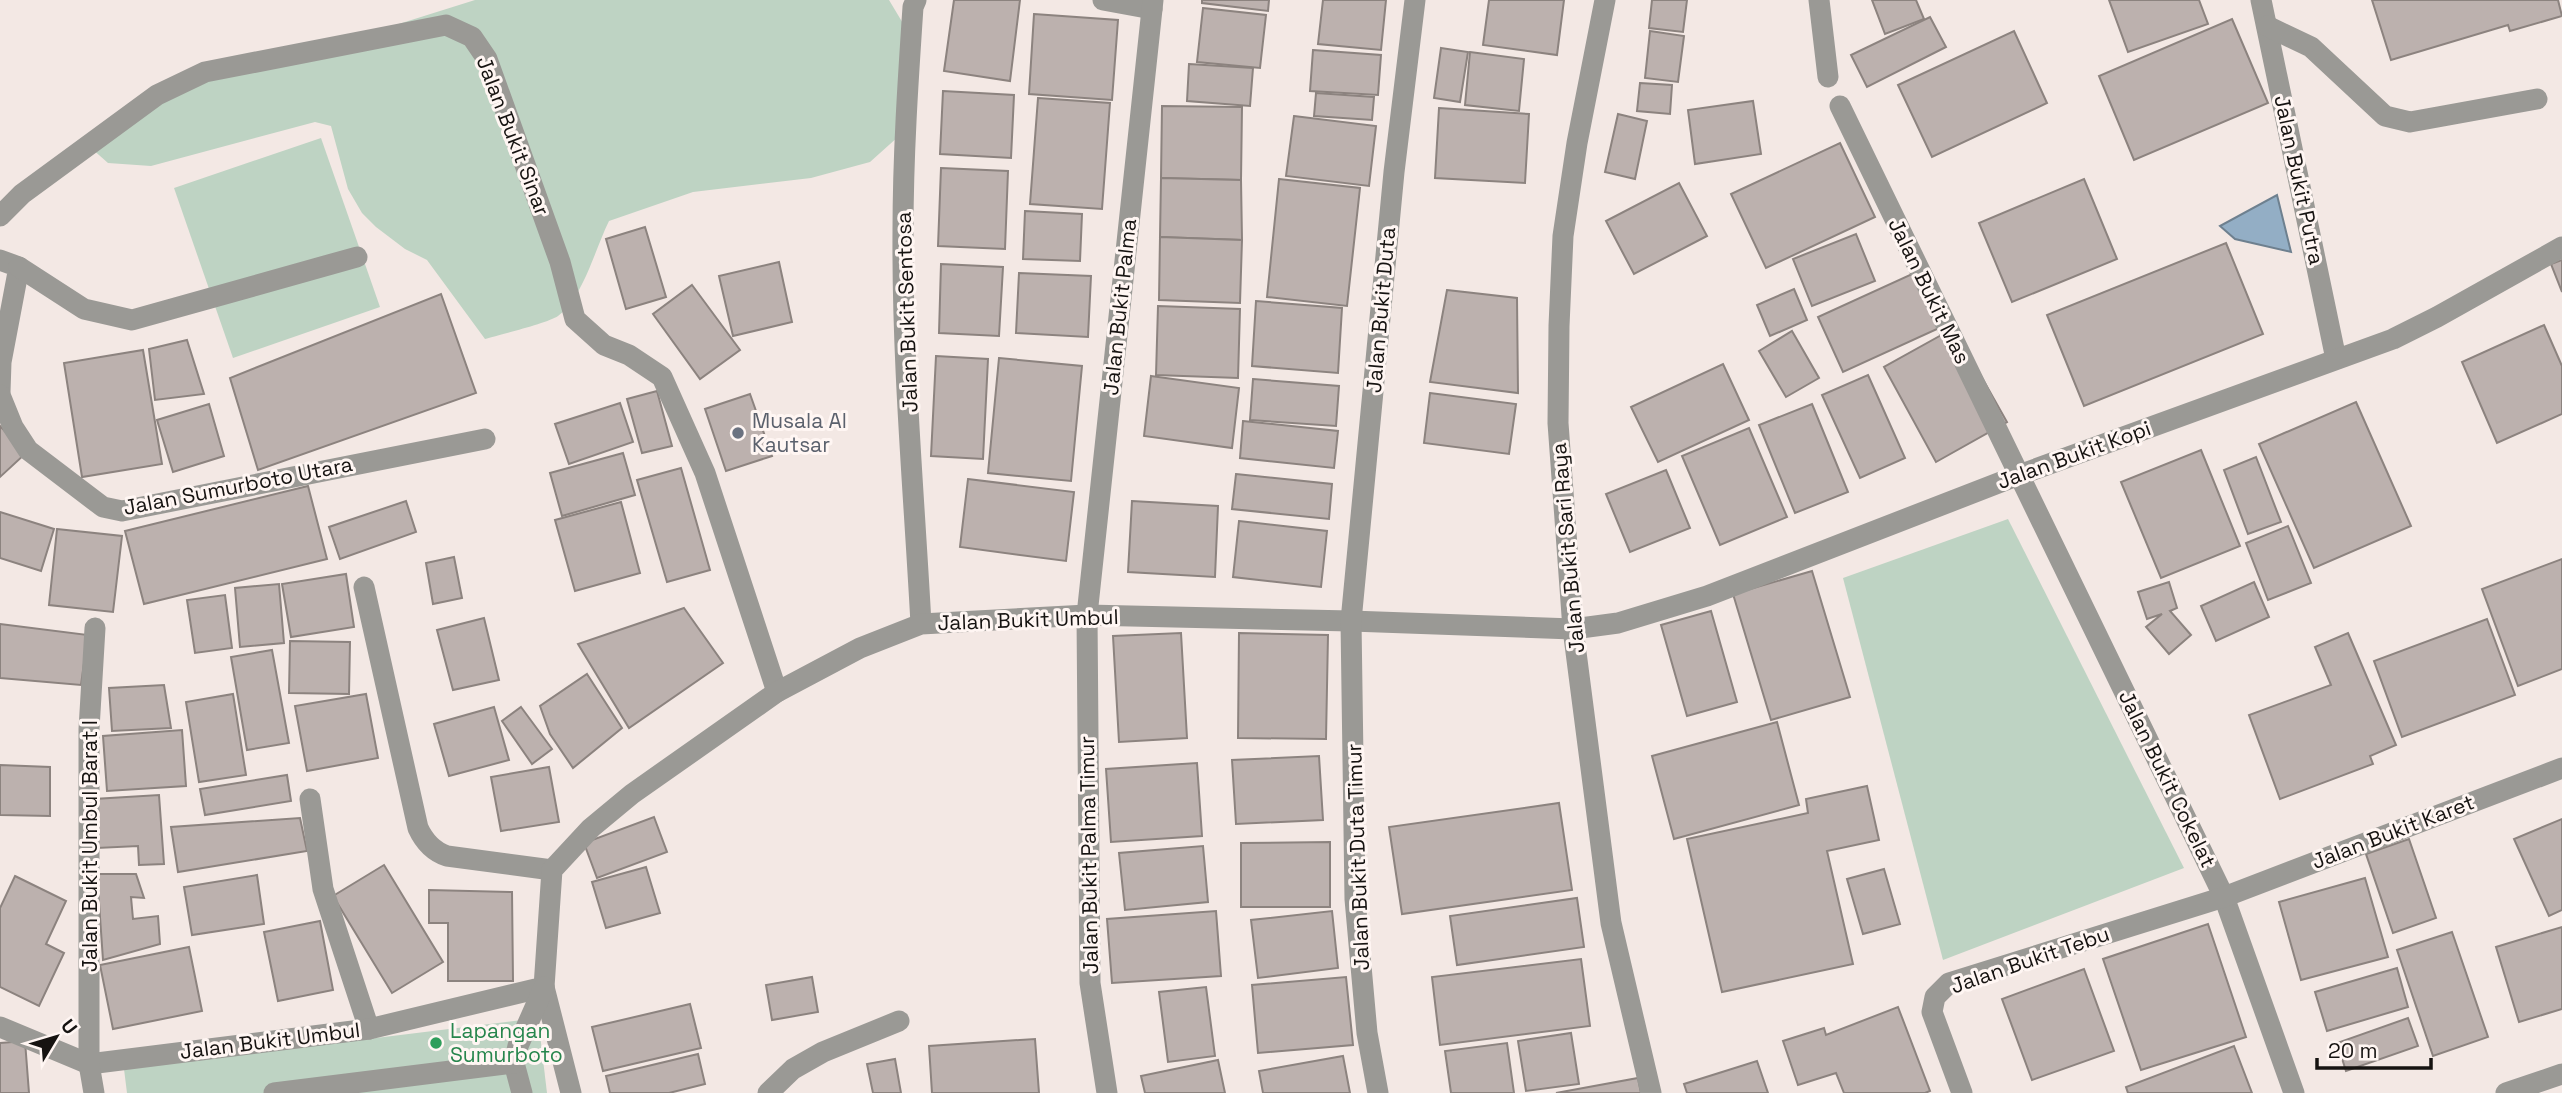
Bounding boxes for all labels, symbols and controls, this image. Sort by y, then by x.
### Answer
street label: Jalan Bukit Sinar [471,52,556,219]
street label: Jalan Bukit Putra [2268,93,2331,267]
street label: Jalan Bukit Sentosa [890,211,923,413]
street label: Jalan Bukit Mas [1882,213,1976,368]
street label: Jalan Bukit Palma [1097,217,1142,397]
street label: Jalan Bukit Duta [1360,226,1401,394]
place label: Musala Al Kautsar [752,407,847,458]
street label: Jalan Bukit Kopi [1993,414,2154,495]
marker: Musala Al Kautsar [730,425,746,441]
street label: Jalan Bukit Sari Raya [1545,442,1590,654]
street label: Jalan Sumurboto Utara [121,450,355,521]
street label: Jalan Bukit Umbul [937,603,1119,636]
street label: Jalan Bukit Cokelat [2113,686,2222,872]
street label: Jalan Bukit Umbul Barat I [76,720,103,972]
street label: Jalan Bukit Palma Timur [1073,736,1104,974]
street label: Jalan Bukit Duta Timur [1340,743,1375,971]
street label: Jalan Bukit Karet [2308,788,2478,875]
street label: Jalan Bukit Tebu [1947,920,2113,999]
north arrow [21,1002,91,1072]
text: U [55,1014,83,1040]
street label: Jalan Bukit Umbul [178,1016,362,1065]
place label: Lapangan Sumurboto [450,1017,563,1068]
scale bar [2317,1026,2431,1070]
marker: Lapangan Sumurboto [428,1035,444,1051]
text: 20 m [2328,1037,2378,1064]

